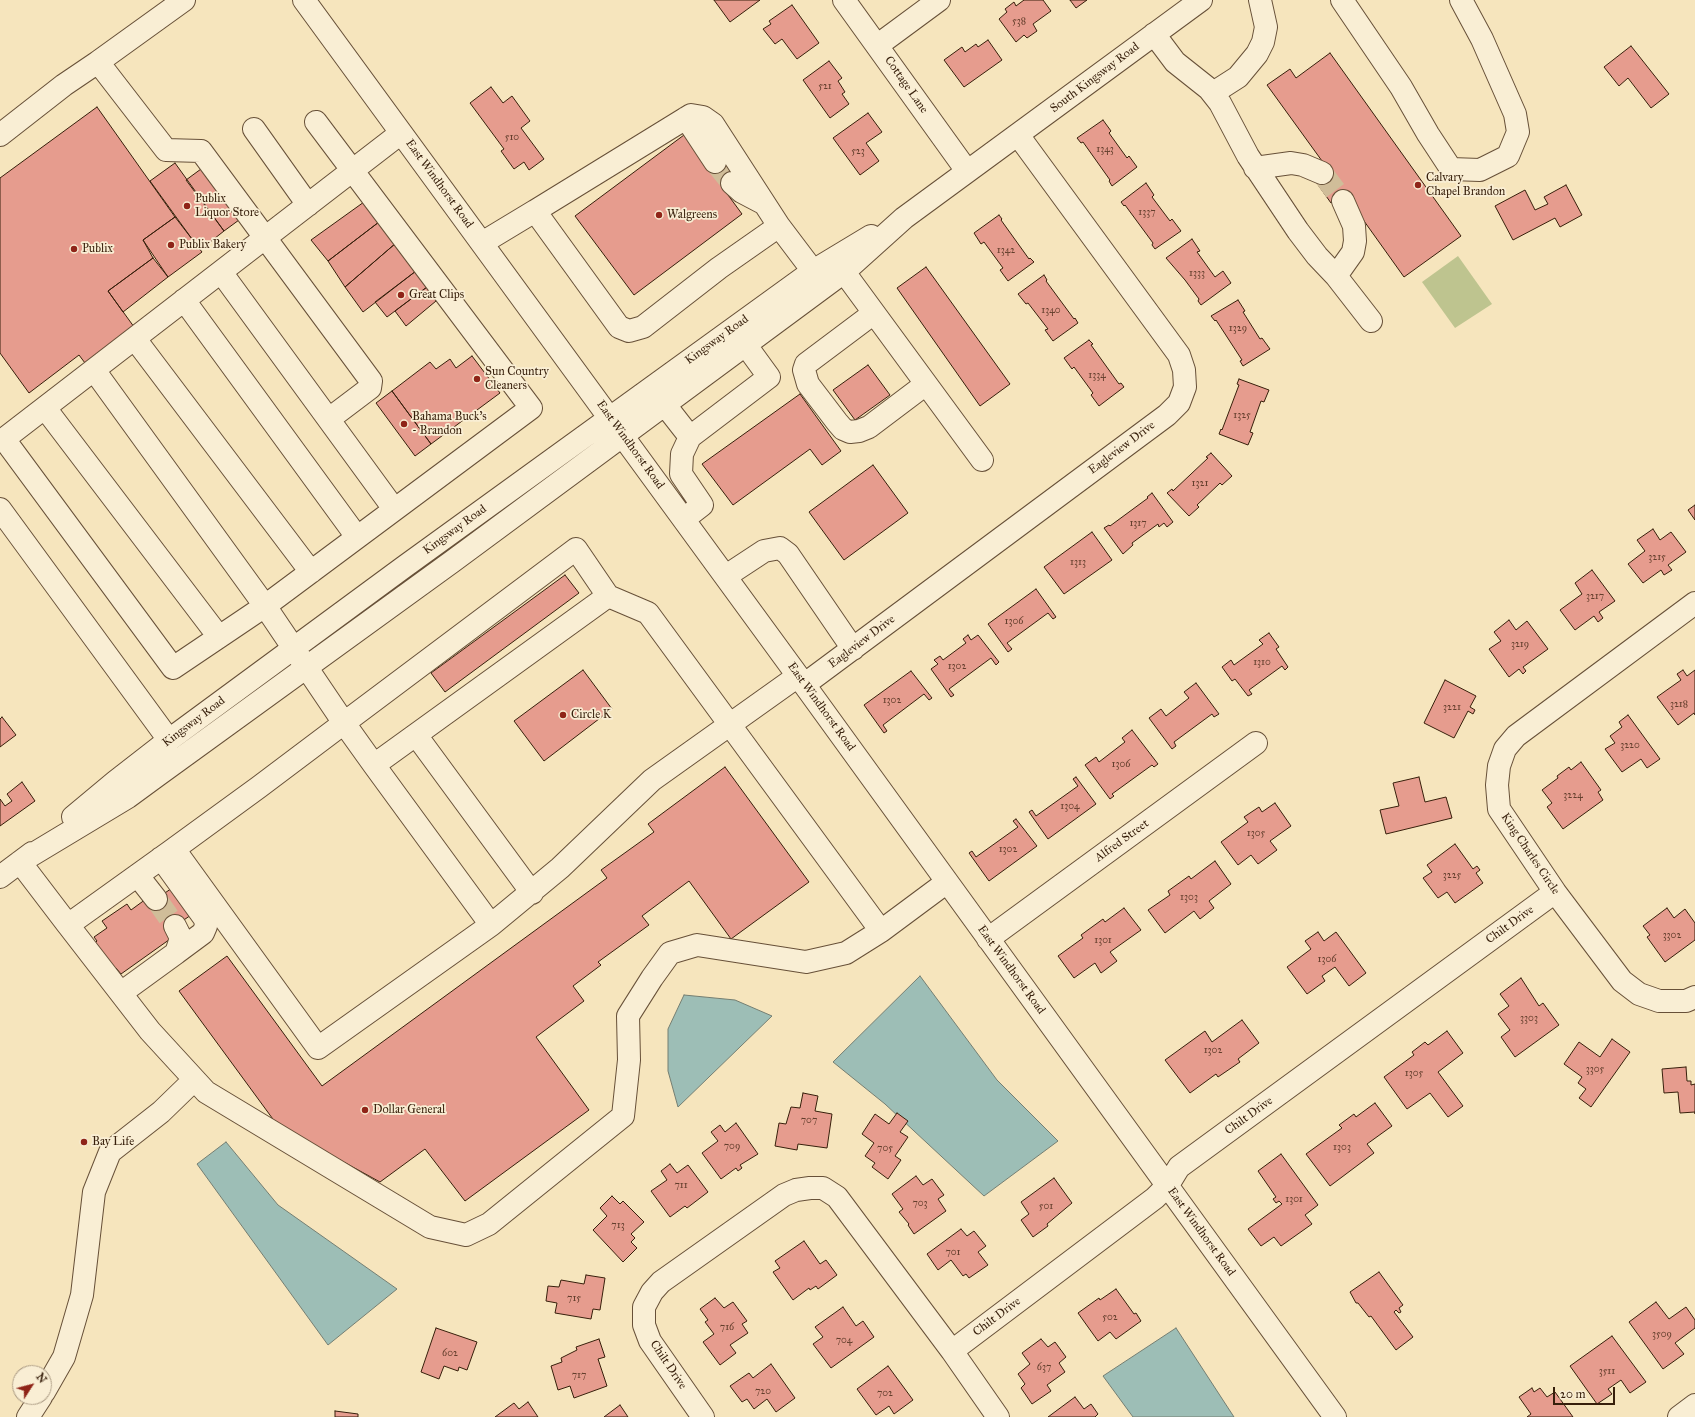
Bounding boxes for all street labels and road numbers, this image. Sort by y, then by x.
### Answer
street label: South Kingsway Road [1048,40,1142,116]
street label: Cottage Lane [881,54,931,116]
street label: East Windhorst Road [402,137,476,231]
street label: Kingsway Road [683,312,751,368]
street label: East Windhorst Road [593,398,667,492]
street label: Eagleview Drive [1086,418,1158,478]
street label: Kingsway Road [421,502,489,558]
street label: Eagleview Drive [826,612,898,672]
street label: East Windhorst Road [784,660,858,754]
street label: Kingsway Road [160,694,228,750]
street label: King Charles Circle [1497,811,1563,897]
street label: Alfred Street [1092,817,1152,865]
street label: Chilt Drive [1483,903,1537,947]
street label: East Windhorst Road [974,923,1048,1017]
street label: Chilt Drive [1222,1094,1276,1138]
street label: East Windhorst Road [1164,1185,1238,1279]
street label: Chilt Drive [970,1294,1024,1340]
street label: Chilt Drive [646,1338,690,1392]

